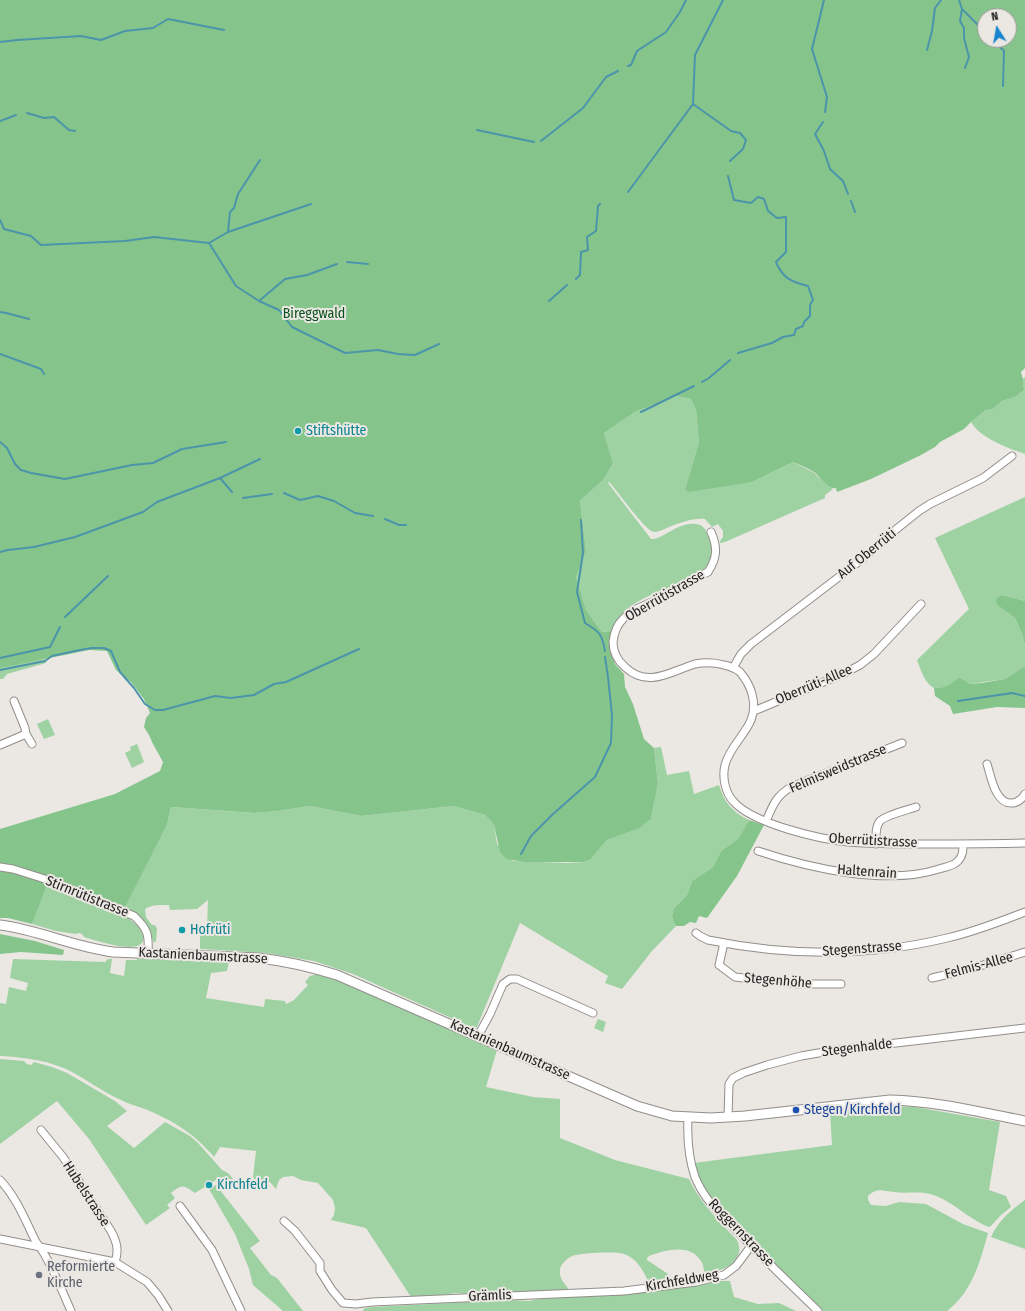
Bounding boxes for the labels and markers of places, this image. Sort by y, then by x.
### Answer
place label: Stiftshütte [306,423,366,439]
marker: Stiftshütte [293,426,303,436]
place label: Hofrüti [190,922,230,938]
marker: Hofrüti [177,925,187,935]
place label: Stegen/Kirchfeld [804,1102,900,1118]
marker: Stegen/Kirchfeld [791,1105,801,1115]
place label: Kirchfeld [217,1177,268,1193]
marker: Kirchfeld [204,1180,214,1190]
place label: Reformierte Kirche [47,1259,115,1292]
marker: Reformierte Kirche [34,1270,44,1280]

